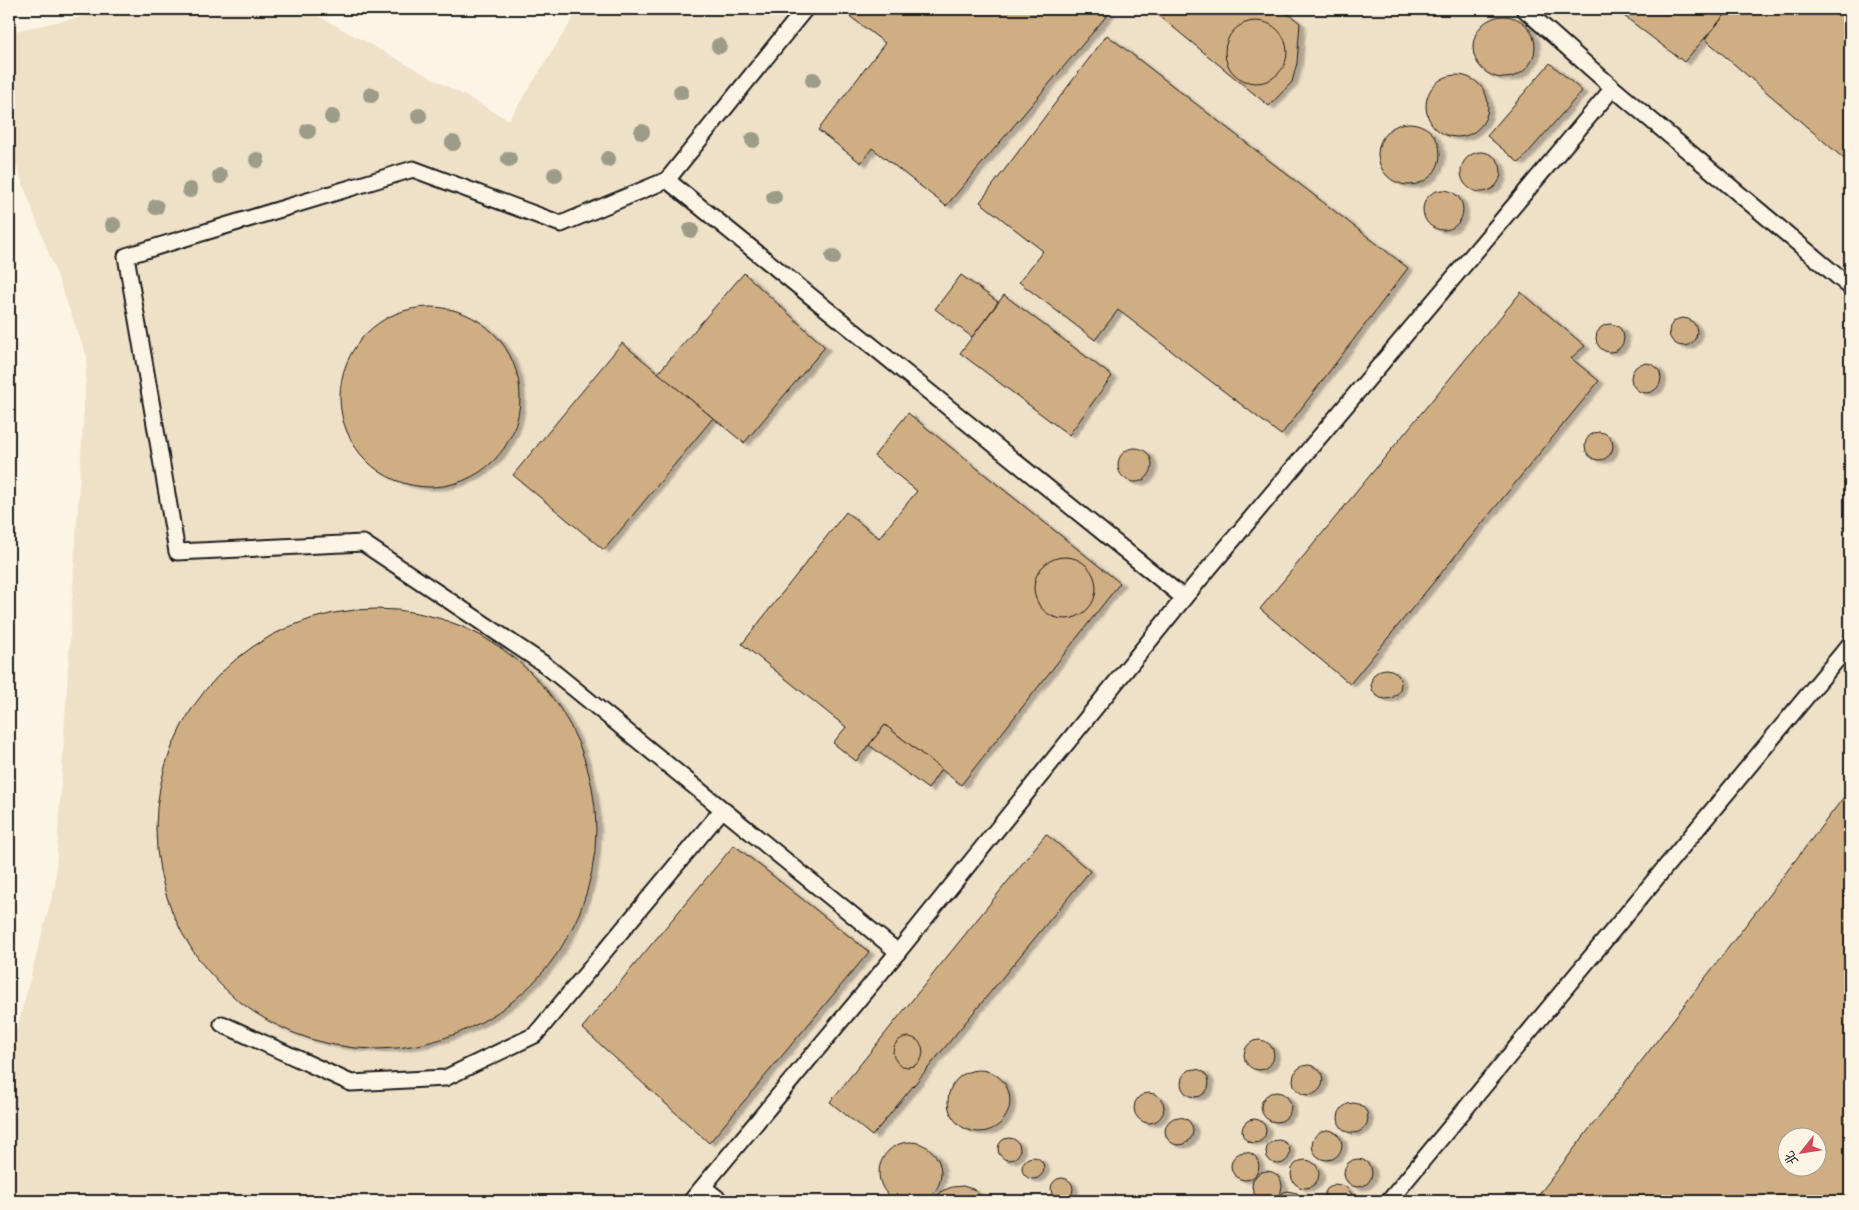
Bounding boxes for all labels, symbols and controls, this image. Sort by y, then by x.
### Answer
north arrow [1776,1128,1826,1178]
text: 北 [1777,1146,1806,1171]

